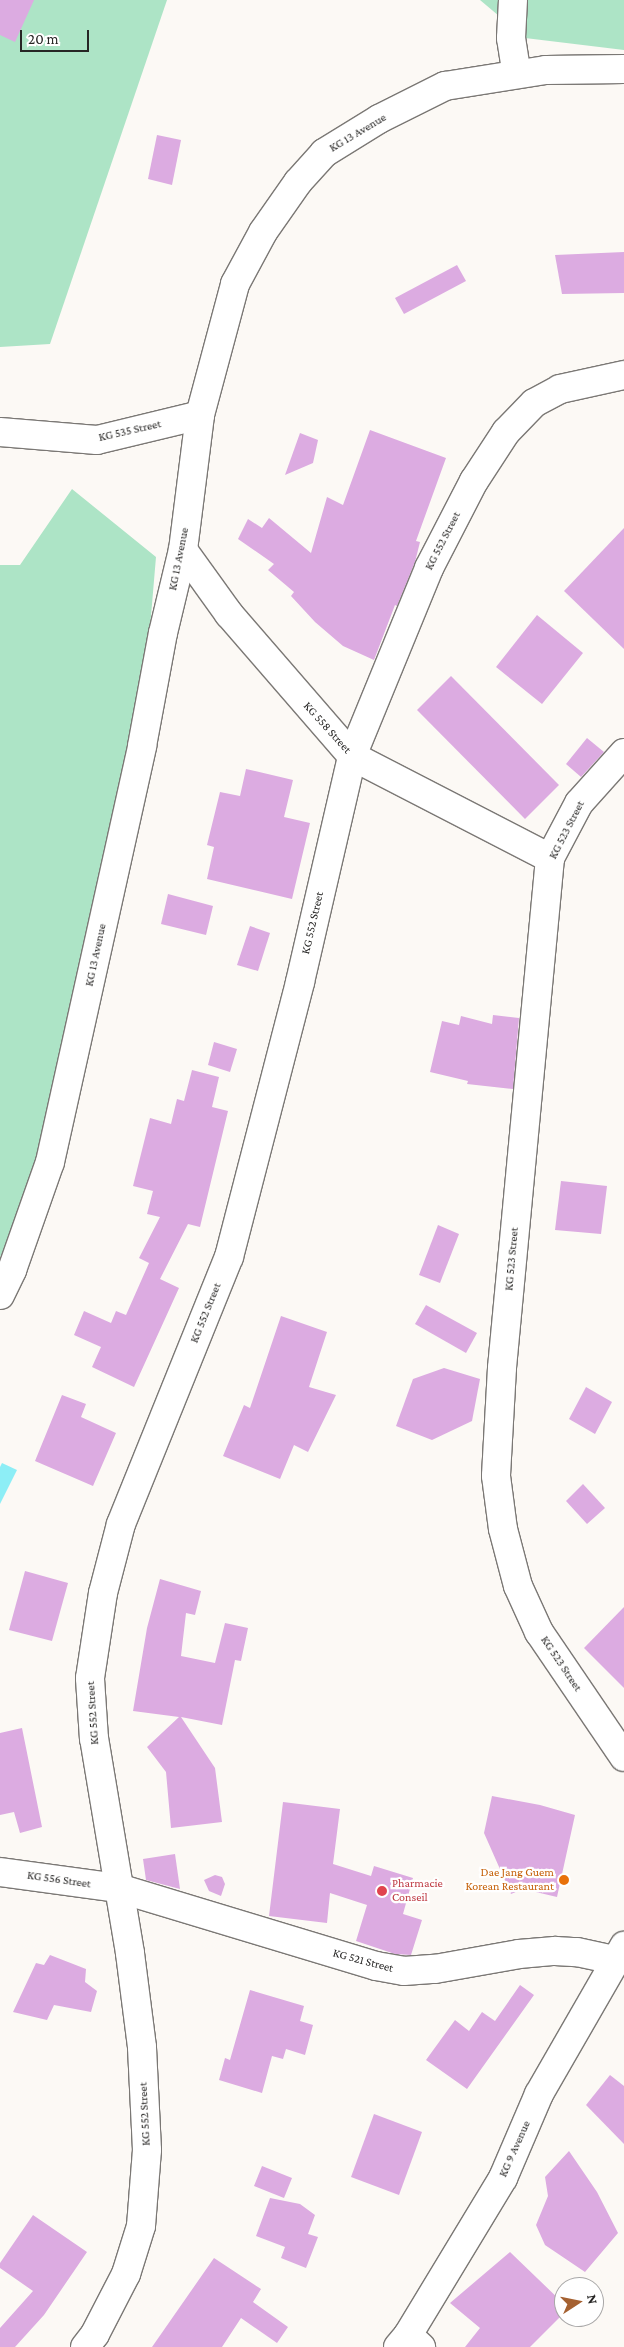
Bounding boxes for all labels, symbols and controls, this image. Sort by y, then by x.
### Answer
scale bar [22,20,91,52]
text: 20 m [28,31,59,47]
street label: KG 13 Avenue [327,110,389,156]
street label: KG 535 Street [97,417,163,445]
street label: KG 552 Street [422,509,464,573]
street label: KG 13 Avenue [166,526,192,592]
street label: KG 558 Street [300,699,354,757]
street label: KG 523 Street [546,798,588,862]
street label: KG 552 Street [299,890,327,956]
street label: KG 13 Avenue [82,922,110,988]
street label: KG 523 Street [502,1227,522,1291]
street label: KG 552 Street [187,1281,225,1345]
street label: KG 523 Street [537,1634,585,1694]
street label: KG 552 Street [84,1681,102,1745]
place label: Dae Jang Guem Korean Restaurant [465,1866,554,1894]
street label: KG 556 Street [26,1868,92,1892]
marker: Dae Jang Guem Korean Restaurant [558,1874,570,1886]
place label: Pharmacie Conseil [392,1877,443,1905]
marker: Pharmacie Conseil [376,1885,388,1897]
street label: KG 521 Street [331,1946,395,1976]
street label: KG 552 Street [136,2082,154,2146]
street label: KG 9 Avenue [496,2119,534,2179]
north arrow [554,2277,604,2327]
text: N [584,2293,602,2306]

